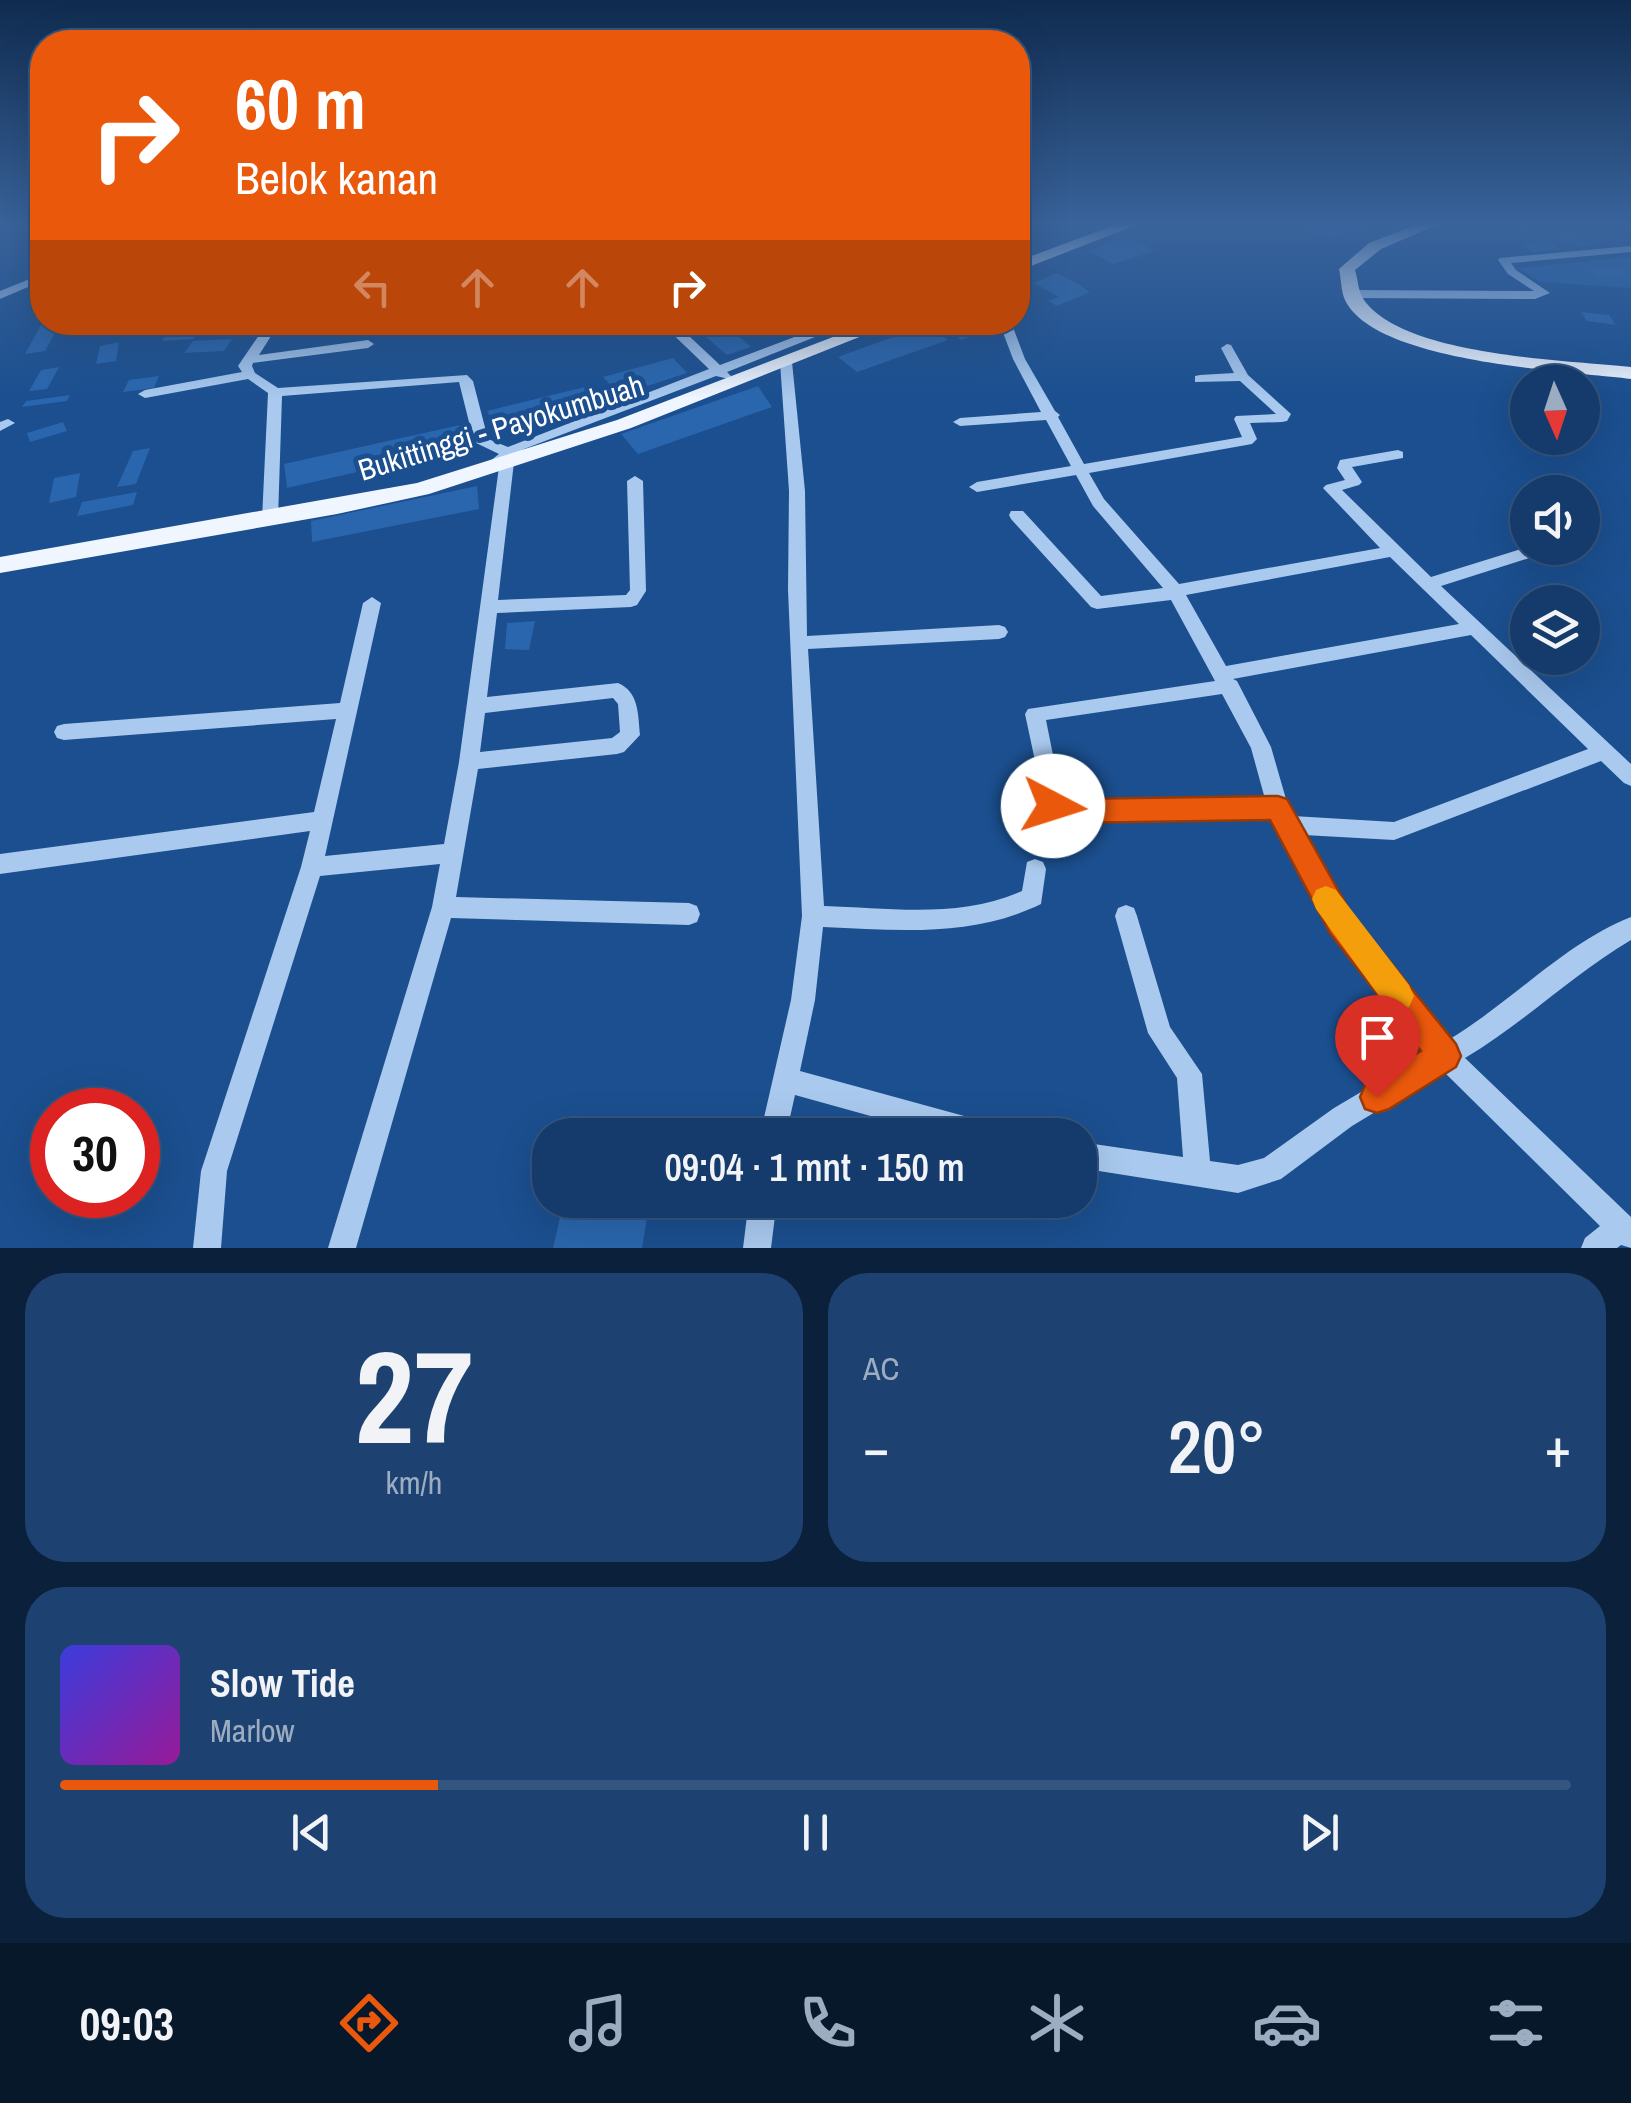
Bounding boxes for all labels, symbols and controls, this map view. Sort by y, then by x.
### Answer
text: 60 m [235,57,366,151]
icon: right [70,70,200,200]
text: Belok kanan [235,147,438,208]
icon: left [345,260,400,315]
icon: ahead [450,260,505,315]
icon: ahead [555,260,610,315]
icon: right [660,260,715,315]
street label: Bukittinggi - Payokumbuah [353,364,649,490]
north arrow [1510,365,1600,455]
map controls [1510,365,1600,675]
button: sound [1510,475,1600,565]
button: layers [1510,585,1600,675]
position arrow [1001,754,1105,858]
pin [1335,995,1420,1098]
icon: arrive [1350,1010,1405,1065]
speed limit sign: 30 [30,1088,160,1218]
text: 09:04 · 1 mnt · 150 m [664,1142,965,1193]
text: 27 [355,1308,473,1484]
text: AC [863,1347,899,1390]
text: 20° [1168,1395,1266,1496]
text: − [863,1410,889,1484]
text: + [1545,1410,1571,1484]
text: km/h [386,1461,442,1504]
text: Slow Tide [210,1658,355,1709]
text: Marlow [210,1709,295,1752]
icon: previous [284,1805,339,1860]
icon: pause [788,1805,843,1860]
icon: next [1292,1805,1347,1860]
icon: directions [334,1988,404,2058]
icon: music [563,1988,633,2058]
icon: phone [793,1988,863,2058]
icon: climate [1022,1988,1092,2058]
icon: car [1252,1988,1322,2058]
icon: filters [1481,1988,1551,2058]
text: 09:03 [80,1993,174,2054]

